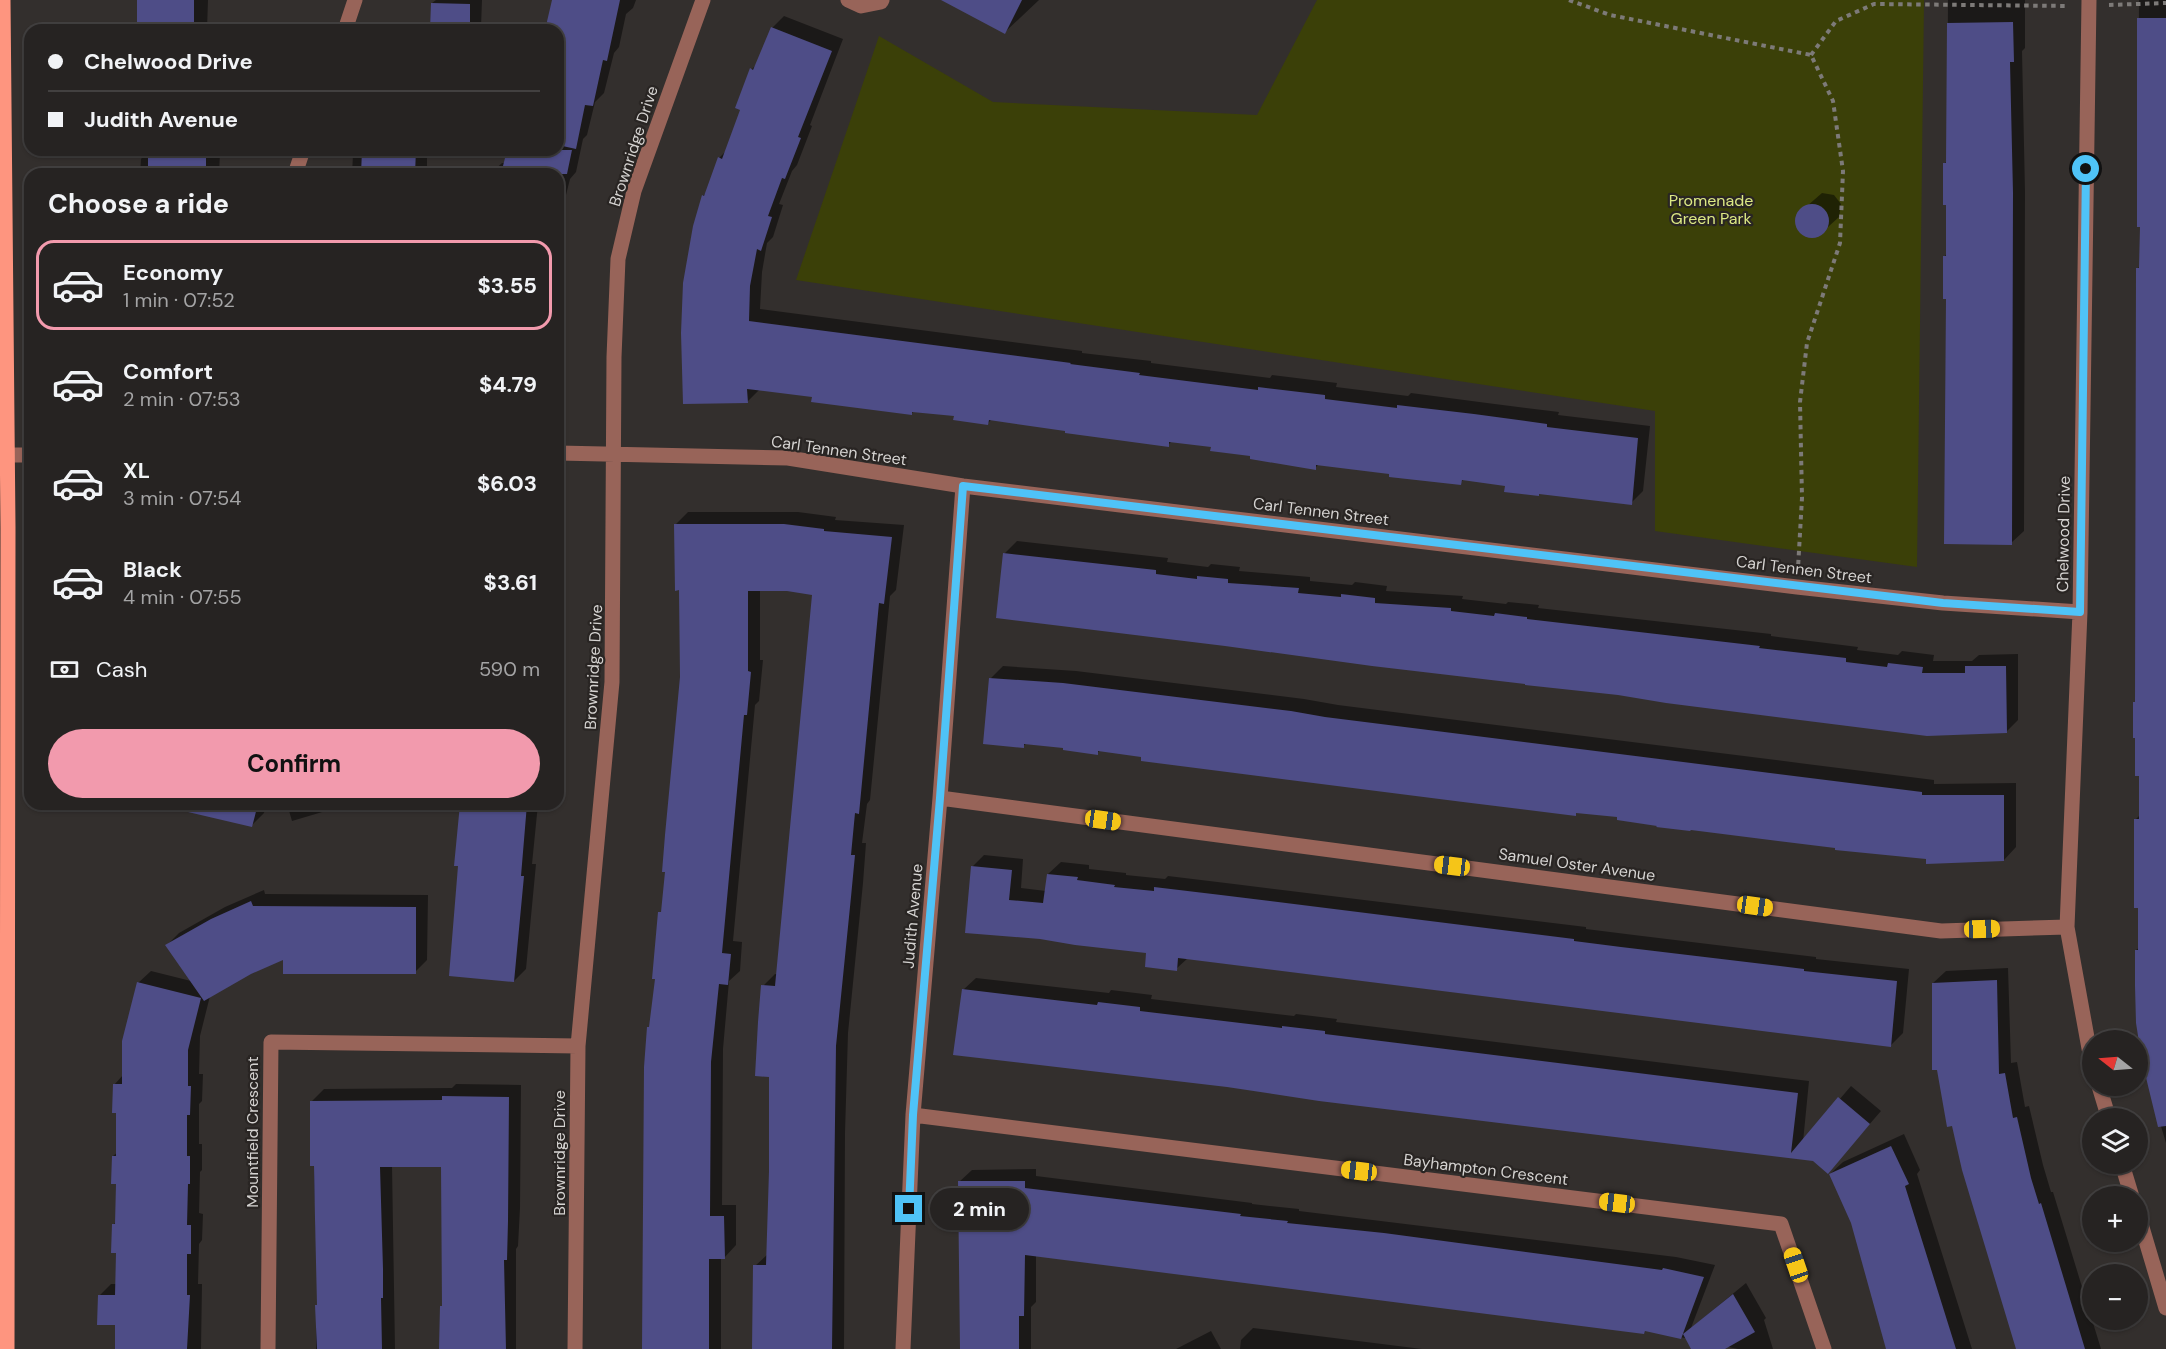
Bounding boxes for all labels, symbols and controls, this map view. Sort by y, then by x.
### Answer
text: Chelwood Drive [84,47,253,76]
street label: Brownridge Drive [604,83,663,209]
text: Judith Avenue [84,105,238,134]
route start [2072,155,2099,182]
text: Choose a ride [48,186,229,221]
park label: Promenade Green Park [1669,190,1753,229]
icon: car [51,258,105,312]
text: Economy [123,258,223,287]
text: $3.55 [478,271,537,300]
text: 1 min · 07:52 [123,287,235,313]
icon: car [51,357,105,411]
text: Comfort [123,357,213,386]
text: $4.79 [479,370,537,399]
text: 2 min · 07:53 [123,386,241,412]
street label: Carl Tennen Street [770,431,908,470]
icon: car [51,456,105,510]
text: XL [123,456,150,485]
text: $6.03 [477,469,537,498]
street label: Chelwood Drive [2052,476,2075,592]
text: 3 min · 07:54 [123,485,241,511]
street label: Carl Tennen Street [1252,493,1390,530]
street label: Carl Tennen Street [1735,551,1873,588]
icon: car [51,555,105,609]
text: Black [123,555,182,584]
text: $3.61 [484,568,537,597]
text: 4 min · 07:55 [123,584,242,610]
street label: Brownridge Drive [580,604,607,730]
icon: cash [48,653,81,686]
text: Cash [96,655,147,684]
text: 590 m [479,656,540,682]
button: Confirm [48,729,540,798]
car [1084,809,1122,831]
street label: Samuel Oster Avenue [1497,843,1657,886]
car [1433,855,1471,877]
street label: Judith Avenue [897,863,928,969]
car [1736,895,1774,917]
car [1964,919,2000,939]
north arrow [2082,1030,2148,1096]
map controls [2082,1030,2148,1330]
street label: Mountfield Crescent [242,1056,263,1208]
street label: Brownridge Drive [549,1090,570,1216]
button: layers [2082,1108,2148,1174]
street label: Bayhampton Crescent [1402,1149,1569,1190]
car [1340,1160,1378,1182]
button: + [2082,1186,2148,1252]
callout: 2 min [930,1188,1029,1230]
car [1598,1192,1636,1214]
route end [895,1195,922,1222]
text: 2 min [953,1196,1006,1222]
car [1782,1245,1810,1285]
button: − [2082,1264,2148,1330]

